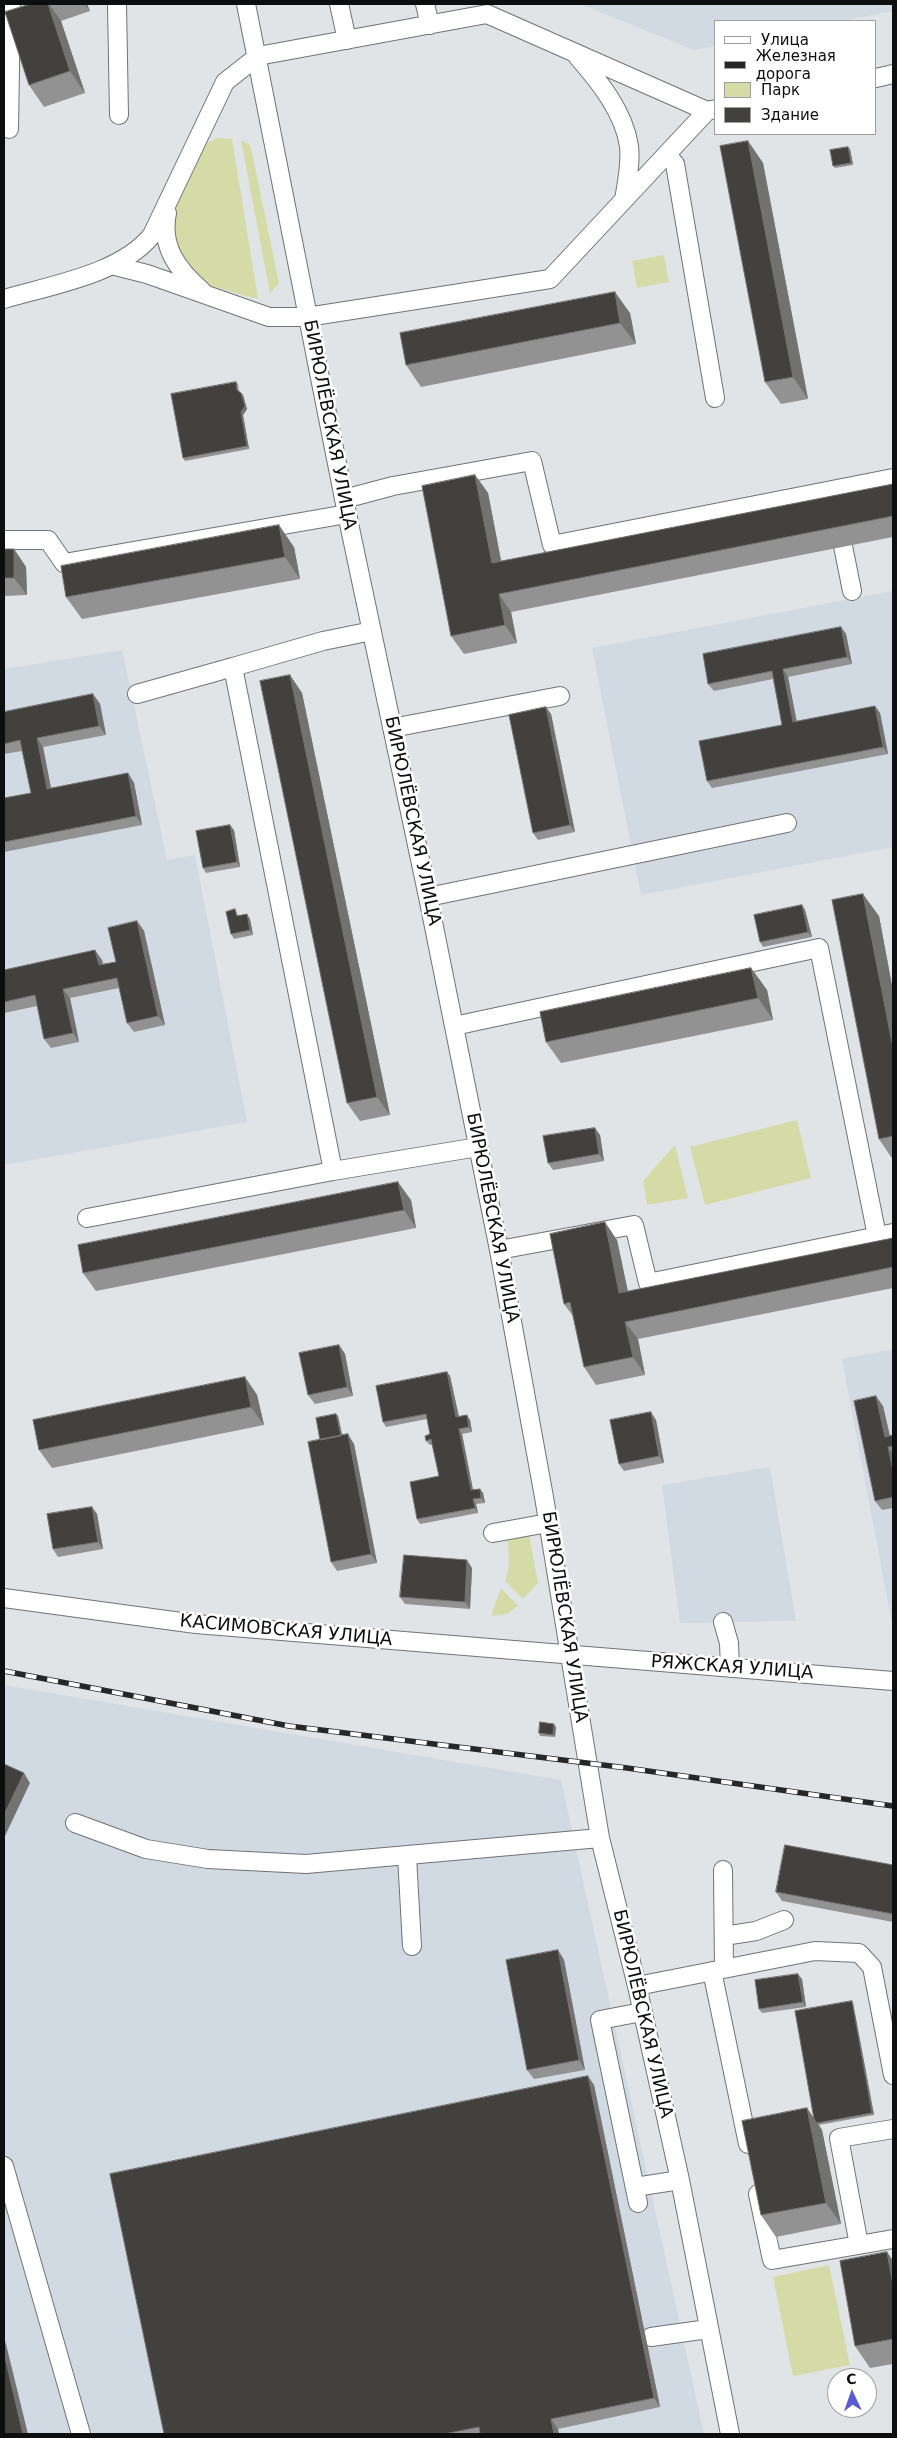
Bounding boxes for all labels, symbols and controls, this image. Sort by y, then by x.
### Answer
legend [714,20,877,135]
text: Улица [761,31,809,49]
text: Железная дорога [756,47,836,83]
text: Парк [761,81,800,99]
text: Здание [761,106,819,124]
street label: БИРЮЛЁВСКАЯ УЛИЦА [298,318,360,532]
street label: БИРЮЛЁВСКАЯ УЛИЦА [379,714,445,928]
street label: БИРЮЛЁВСКАЯ УЛИЦА [461,1111,523,1325]
street label: БИРЮЛЁВСКАЯ УЛИЦА [537,1510,591,1724]
street label: КАСИМОВСКАЯ УЛИЦА [179,1611,393,1651]
street label: РЯЖСКАЯ УЛИЦА [650,1652,814,1684]
street label: БИРЮЛЁВСКАЯ УЛИЦА [607,1908,677,2120]
north arrow [827,2368,877,2418]
text: С [846,2371,857,2387]

